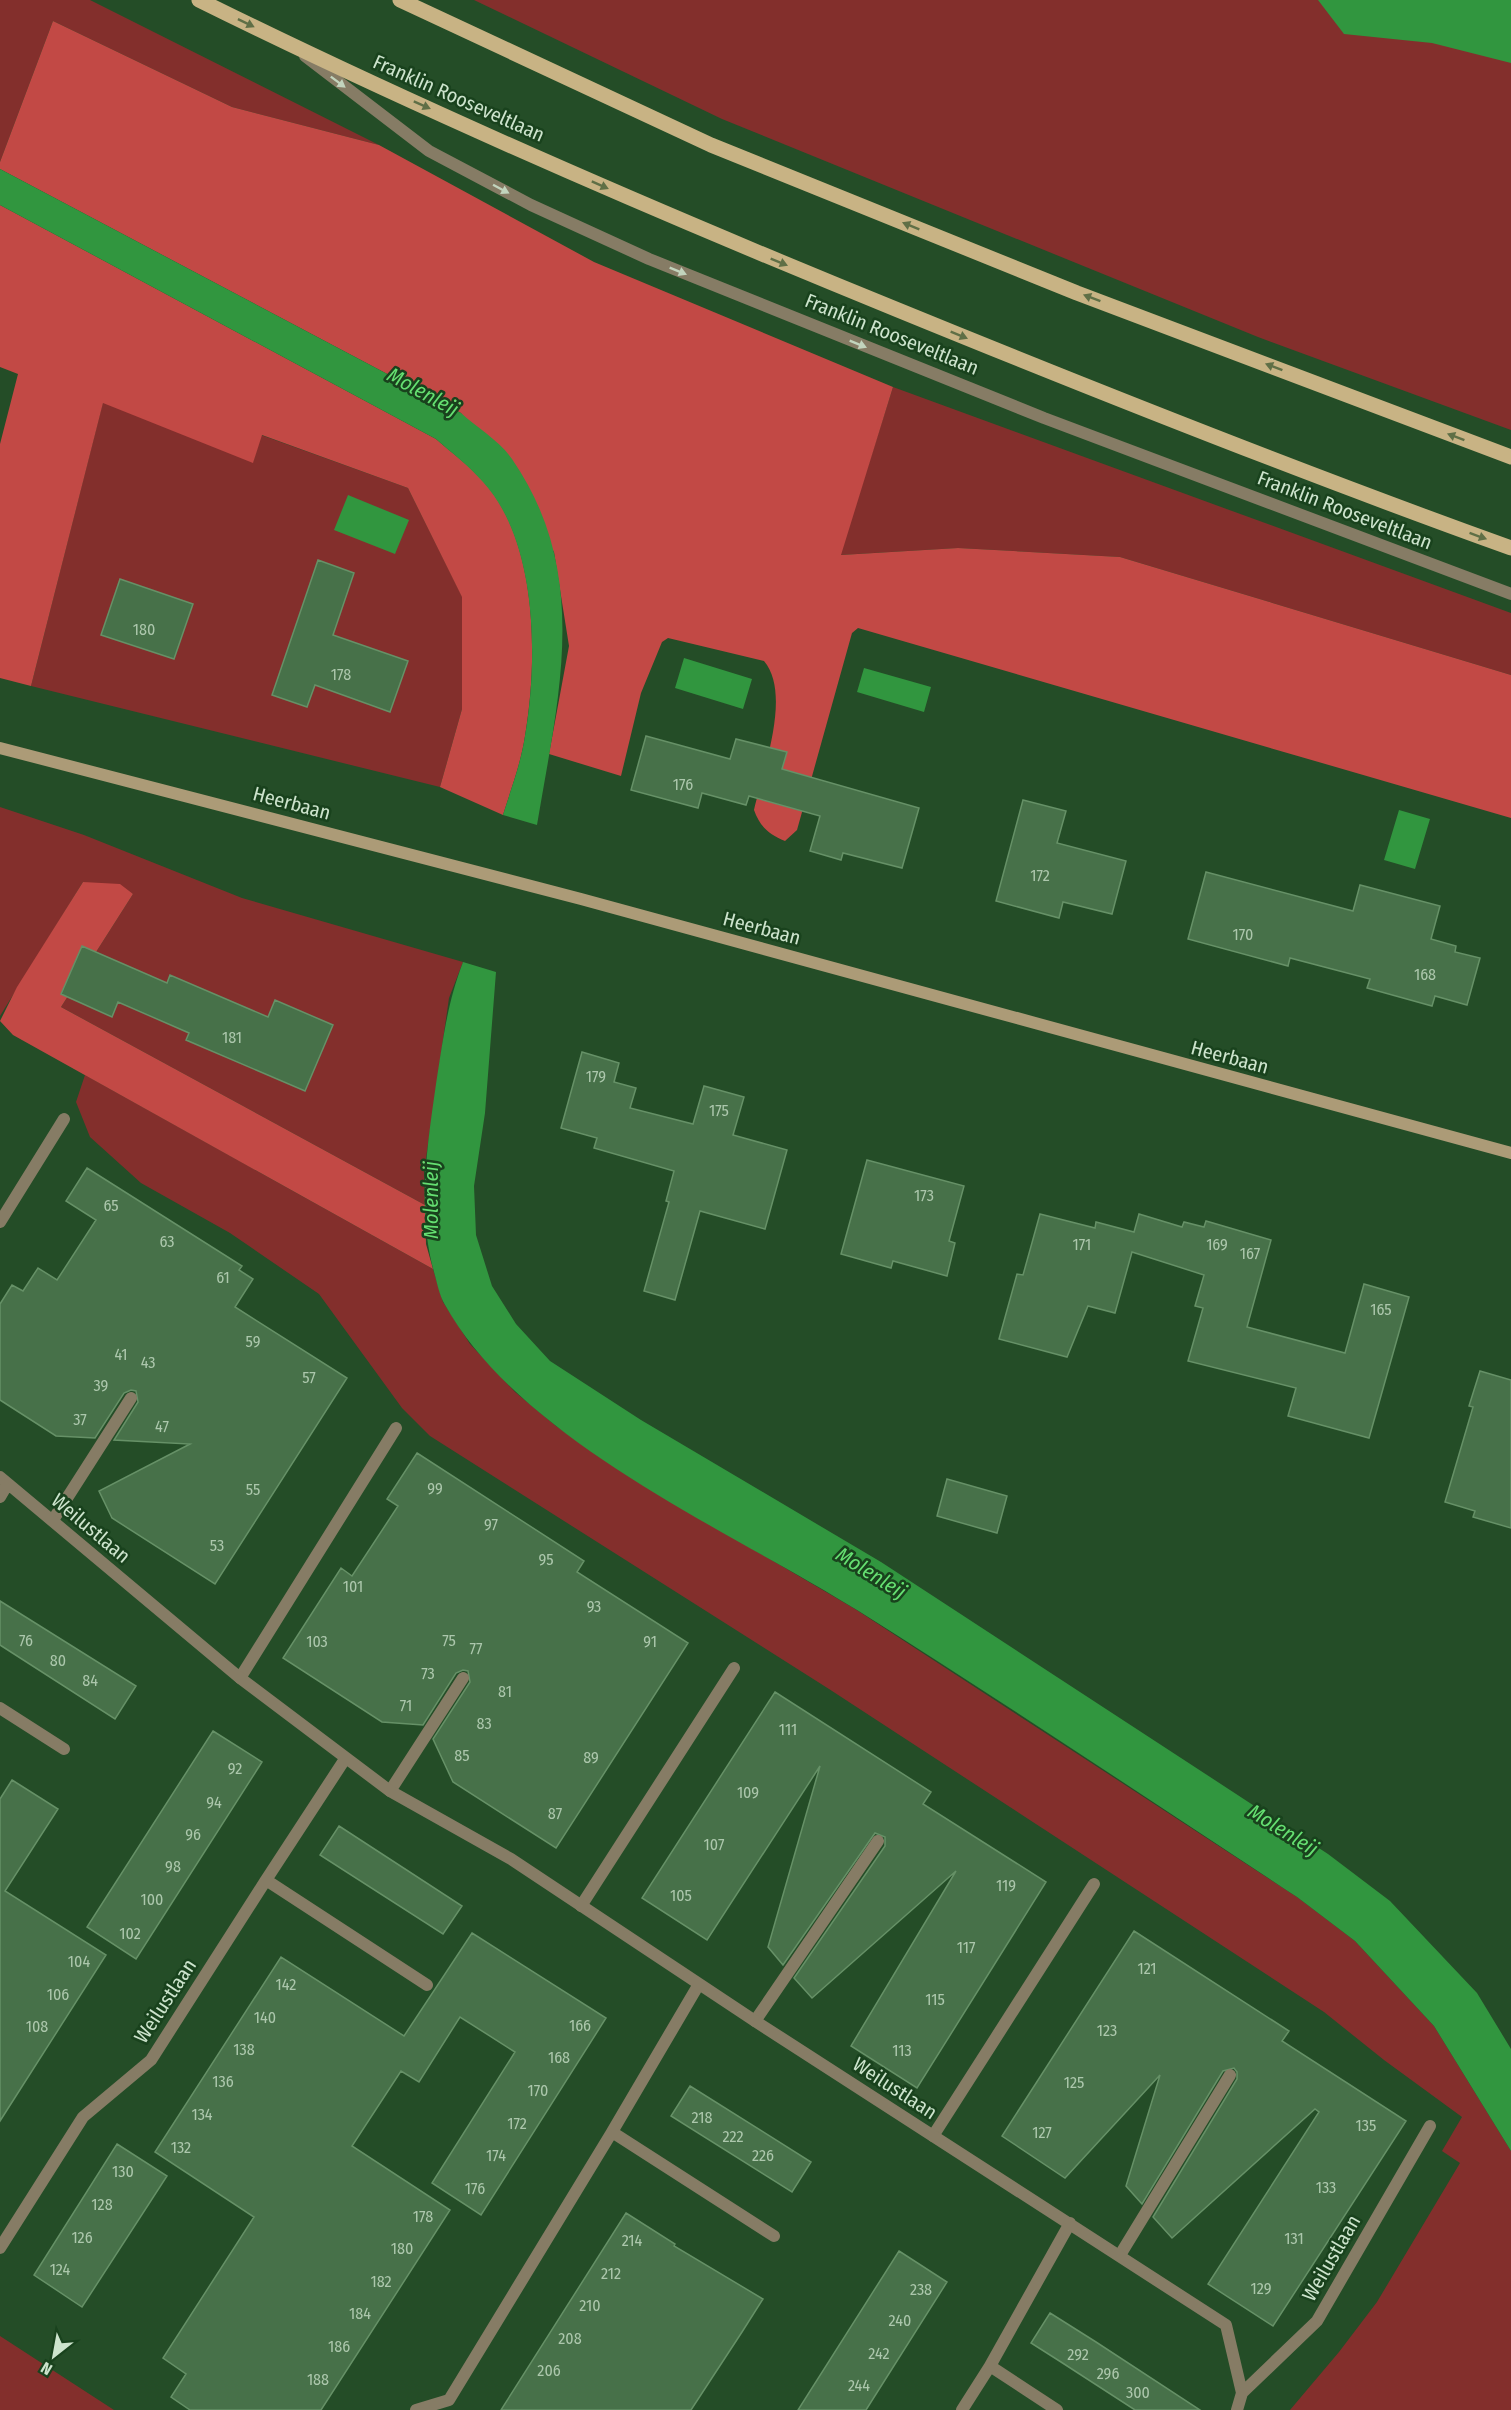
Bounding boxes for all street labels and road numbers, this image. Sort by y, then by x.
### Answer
street label: Franklin Rooseveltlaan [370,49,548,147]
street label: Franklin Rooseveltlaan [802,288,982,380]
street label: Franklin Rooseveltlaan [1254,466,1436,554]
street label: Heerbaan [251,781,333,825]
street label: Heerbaan [721,906,803,950]
street label: Heerbaan [1189,1035,1271,1079]
street label: Weilustlaan [47,1488,135,1568]
street label: Weilustlaan [129,1954,201,2048]
street label: Weilustlaan [848,2052,942,2124]
street label: Weilustlaan [1297,2211,1365,2305]

